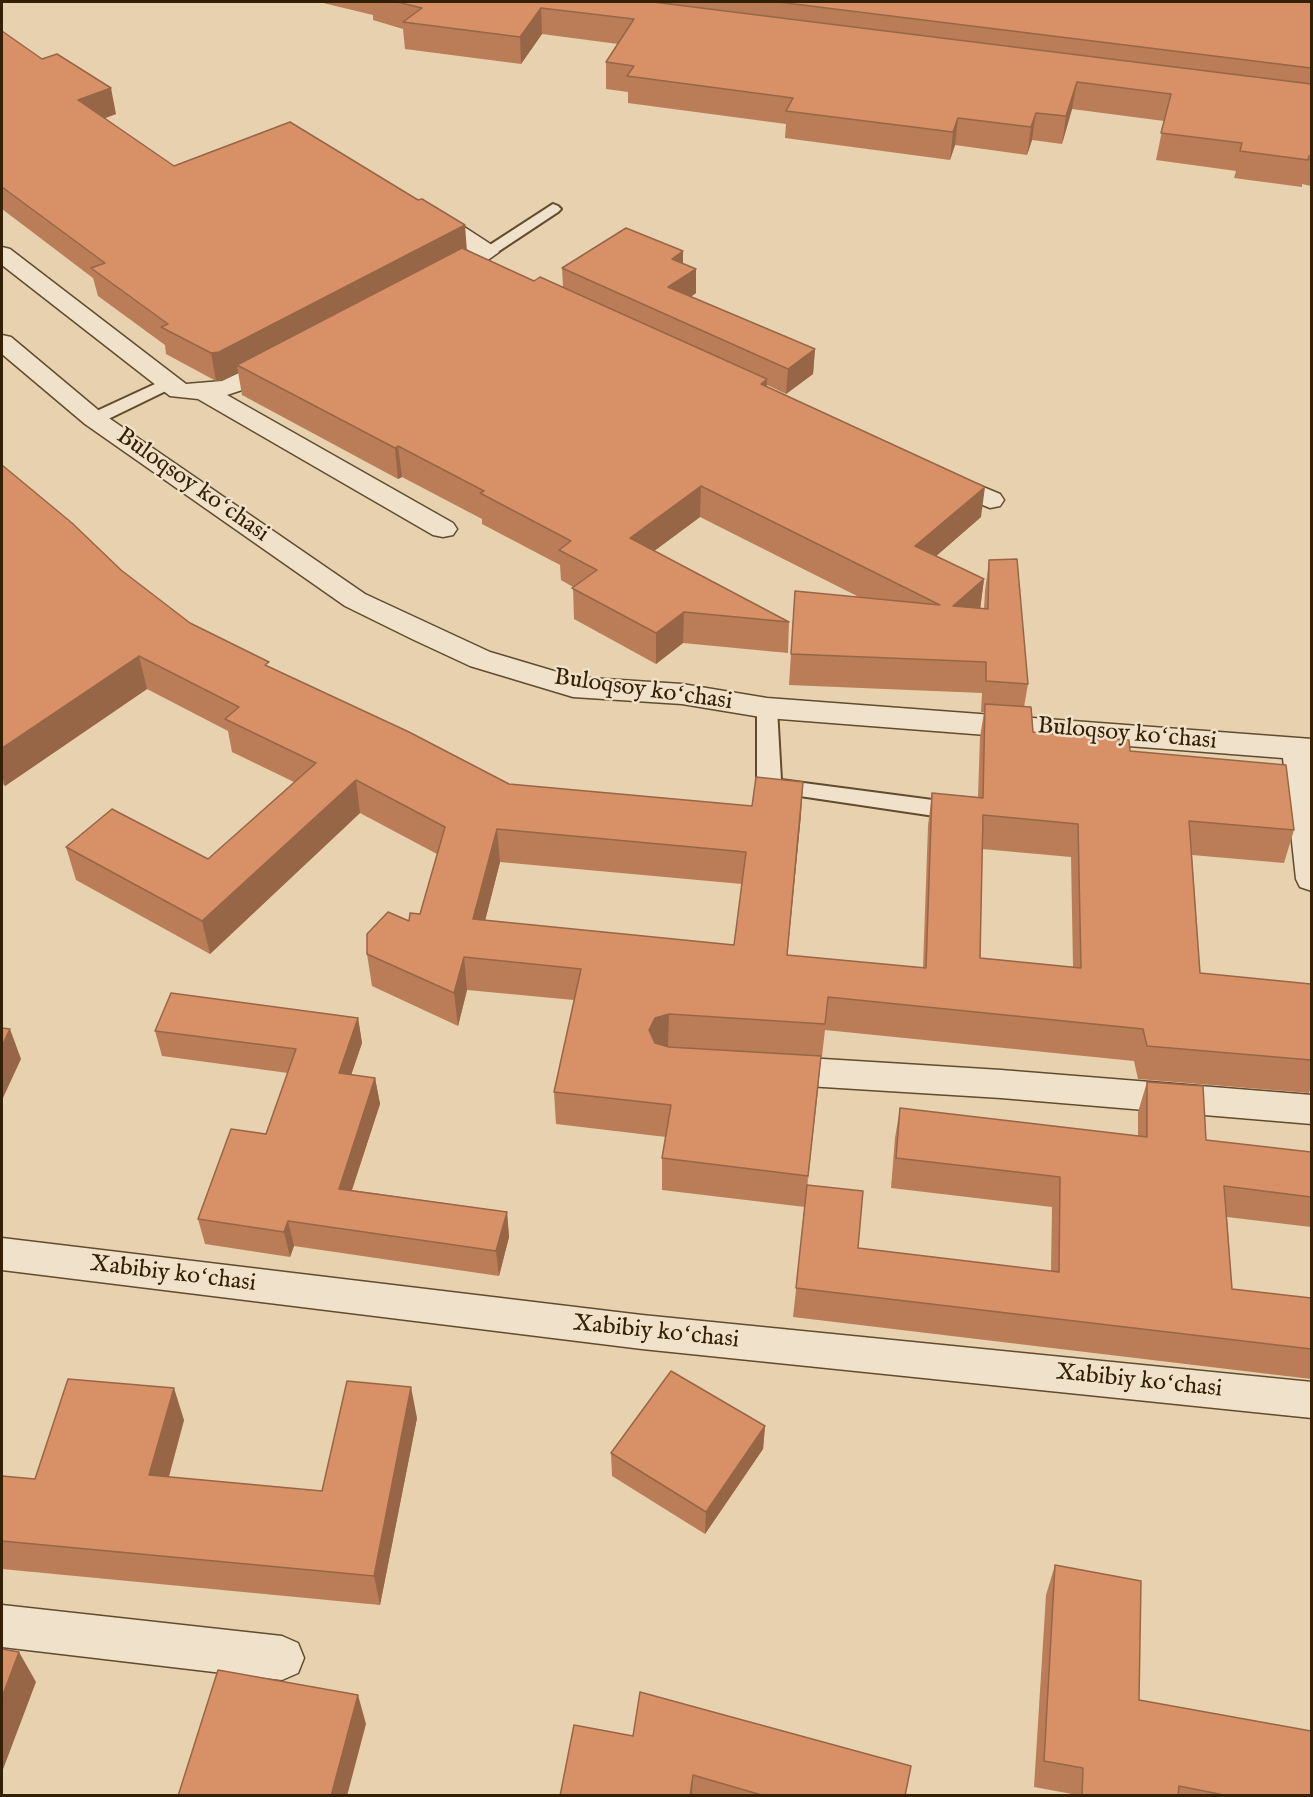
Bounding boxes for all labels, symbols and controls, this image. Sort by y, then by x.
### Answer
street label: Buloqsoy koʻchasi [110,423,274,549]
street label: Buloqsoy koʻchasi [552,664,734,718]
street label: Buloqsoy koʻchasi [1036,713,1218,757]
street label: Xabibiy koʻchasi [88,1251,258,1299]
street label: Xabibiy koʻchasi [572,1310,740,1356]
street label: Xabibiy koʻchasi [1055,1359,1223,1405]

